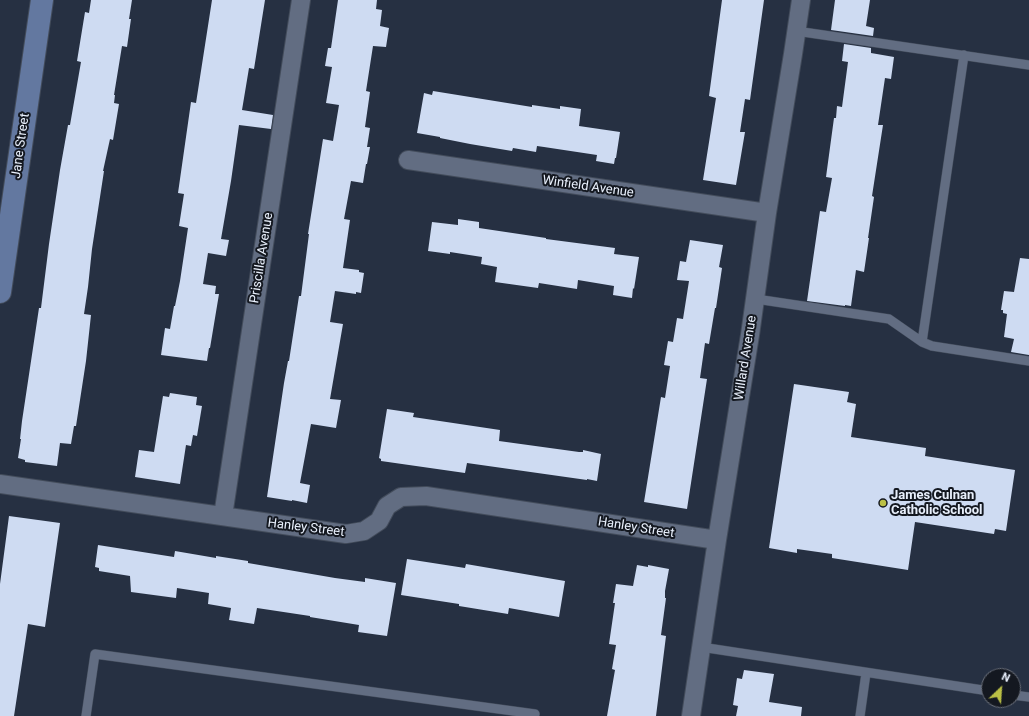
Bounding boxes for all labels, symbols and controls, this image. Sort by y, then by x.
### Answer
street label: Jane Street [9,112,33,180]
street label: Winfield Avenue [541,173,635,201]
street label: Priscilla Avenue [247,212,277,304]
street label: Willard Avenue [732,315,760,401]
place label: James Culnan Catholic School [891,488,983,519]
marker: James Culnan Catholic School [878,498,888,508]
street label: Hanley Street [597,514,675,542]
street label: Hanley Street [267,516,345,540]
north arrow [981,668,1021,708]
text: N [1000,670,1012,685]

